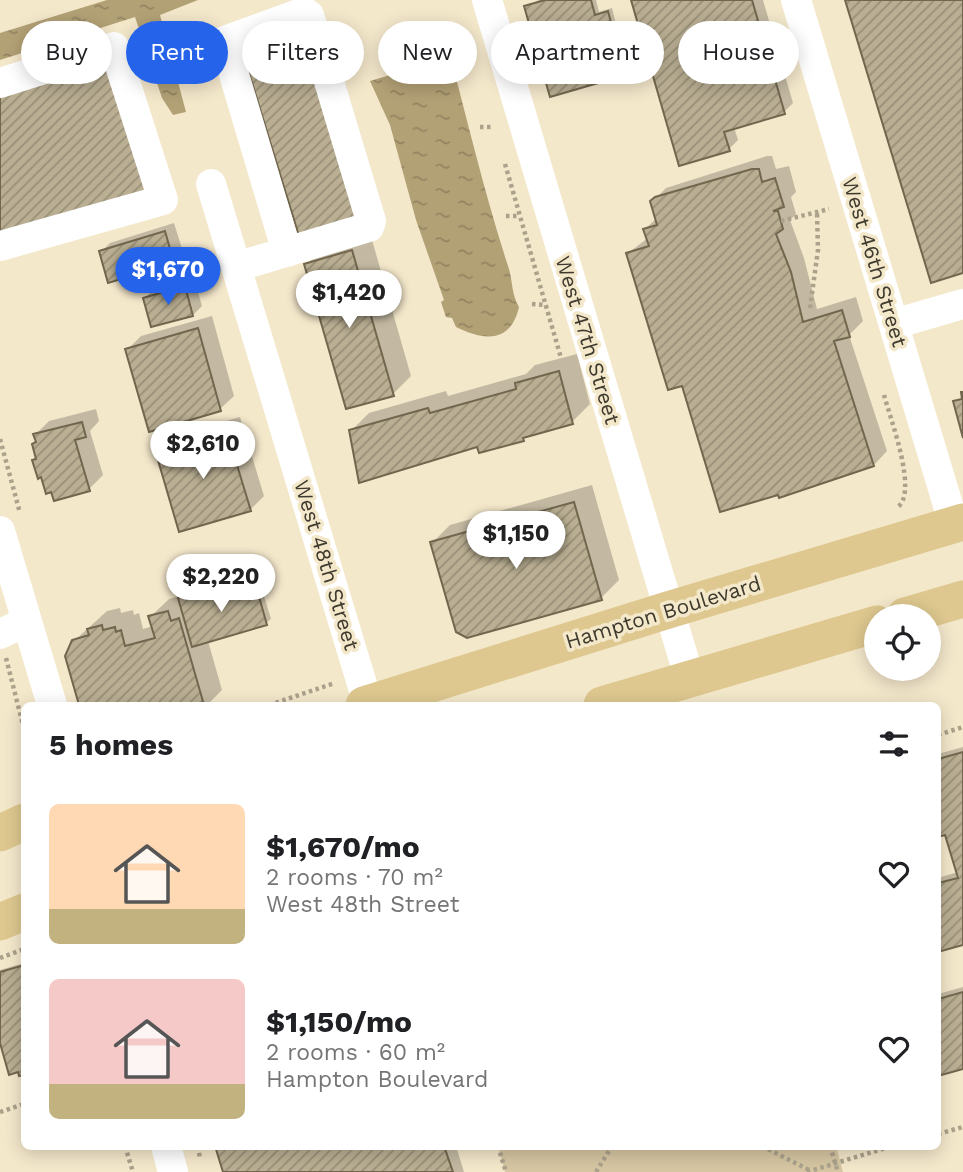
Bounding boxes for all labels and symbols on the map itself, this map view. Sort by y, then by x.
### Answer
street label: West 46th Street [837,174,913,350]
pin: $1,670 [111,247,225,307]
street label: West 47th Street [551,253,625,427]
pin: $1,420 [292,270,406,330]
pin: $2,610 [146,421,260,481]
street label: West 48th Street [289,477,365,653]
pin: $1,150 [459,512,573,571]
pin: $2,220 [164,554,278,614]
street label: Hampton Boulevard [562,570,764,654]

